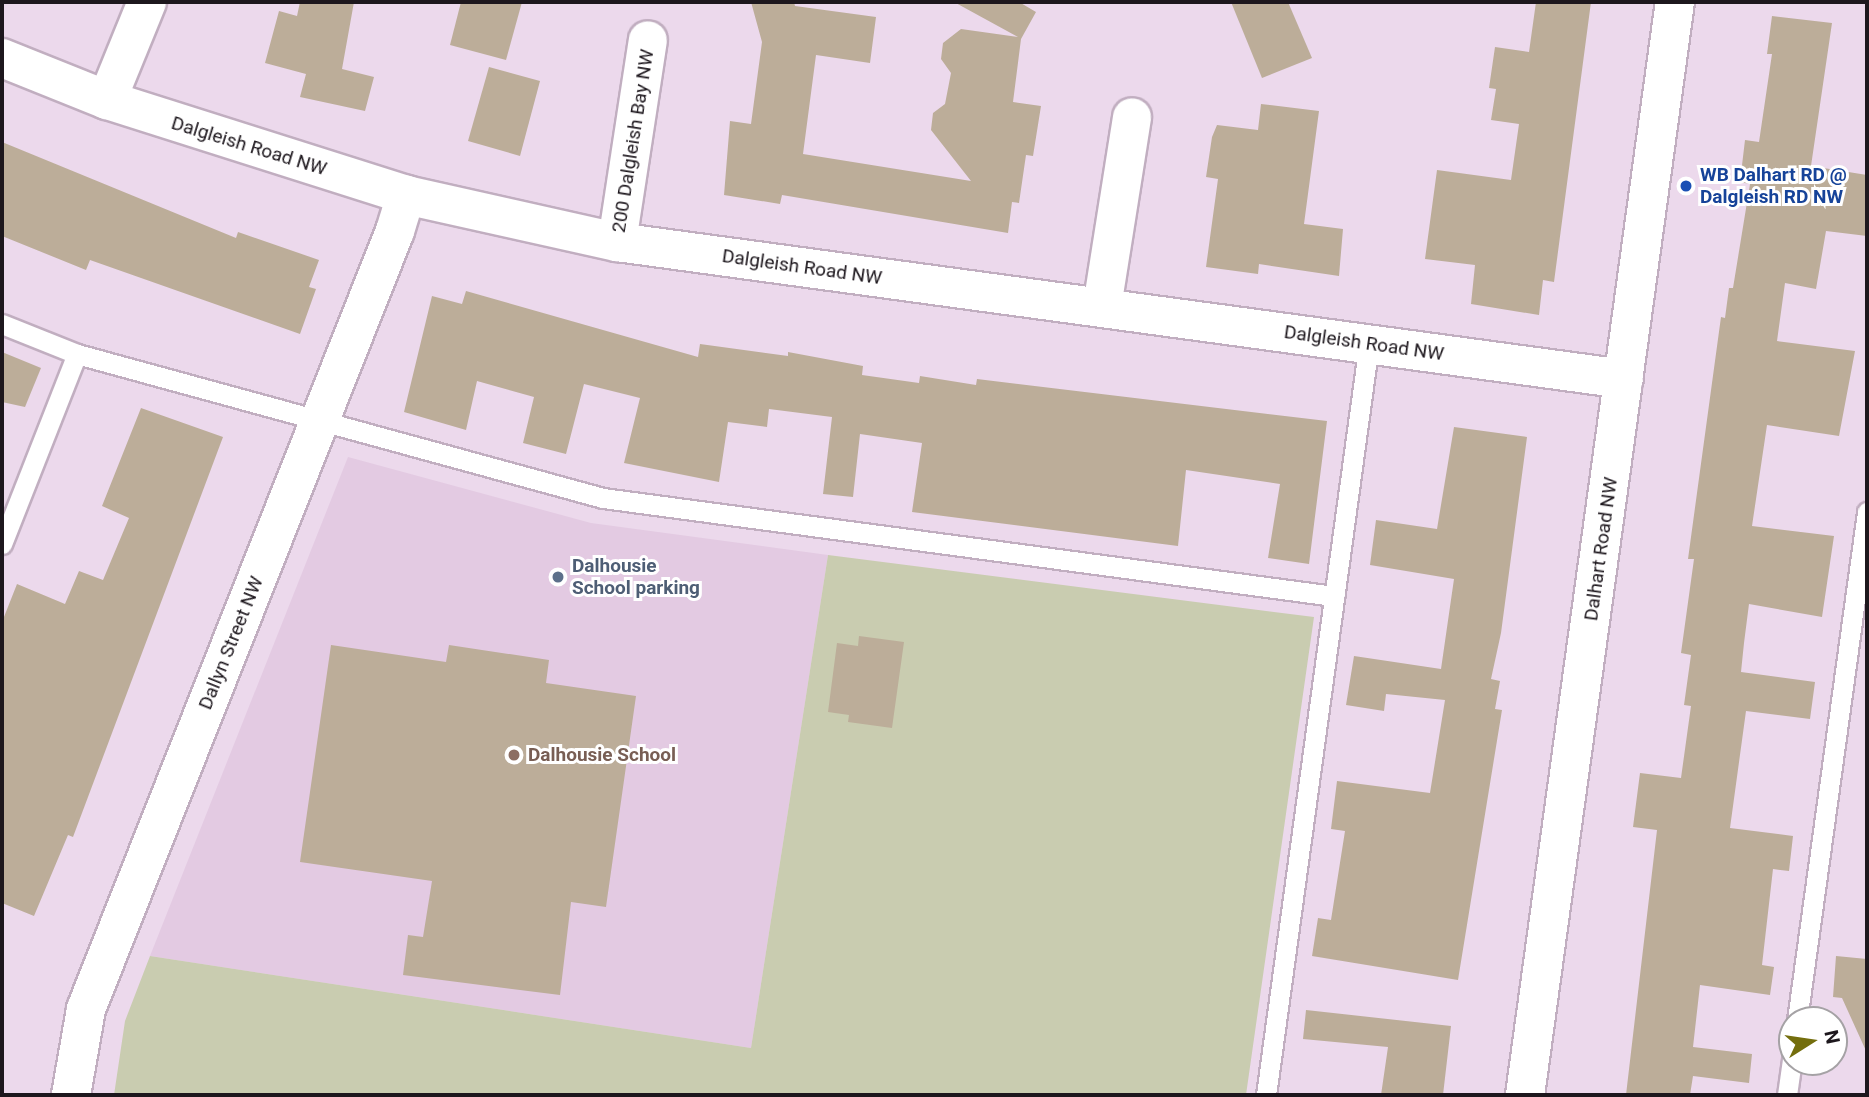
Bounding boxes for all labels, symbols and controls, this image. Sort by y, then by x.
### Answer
street label: 200 Dalgleish Bay NW [607,48,659,234]
street label: Dalgleish Road NW [169,112,329,180]
place label: WB Dalhart RD @ Dalgleish RD NW [1700,164,1847,208]
marker: WB Dalhart RD @ Dalgleish RD NW [1678,178,1694,194]
street label: Dalgleish Road NW [721,244,883,290]
street label: Dalgleish Road NW [1283,320,1445,366]
street label: Dalhart Road NW [1580,476,1622,622]
place label: Dalhousie School parking [572,555,700,599]
marker: Dalhousie School parking [550,569,566,585]
street label: Dallyn Street NW [194,573,268,713]
place label: Dalhousie School [528,744,676,766]
marker: Dalhousie School [506,747,522,763]
north arrow [1778,1006,1848,1076]
text: N [1819,1028,1845,1046]

